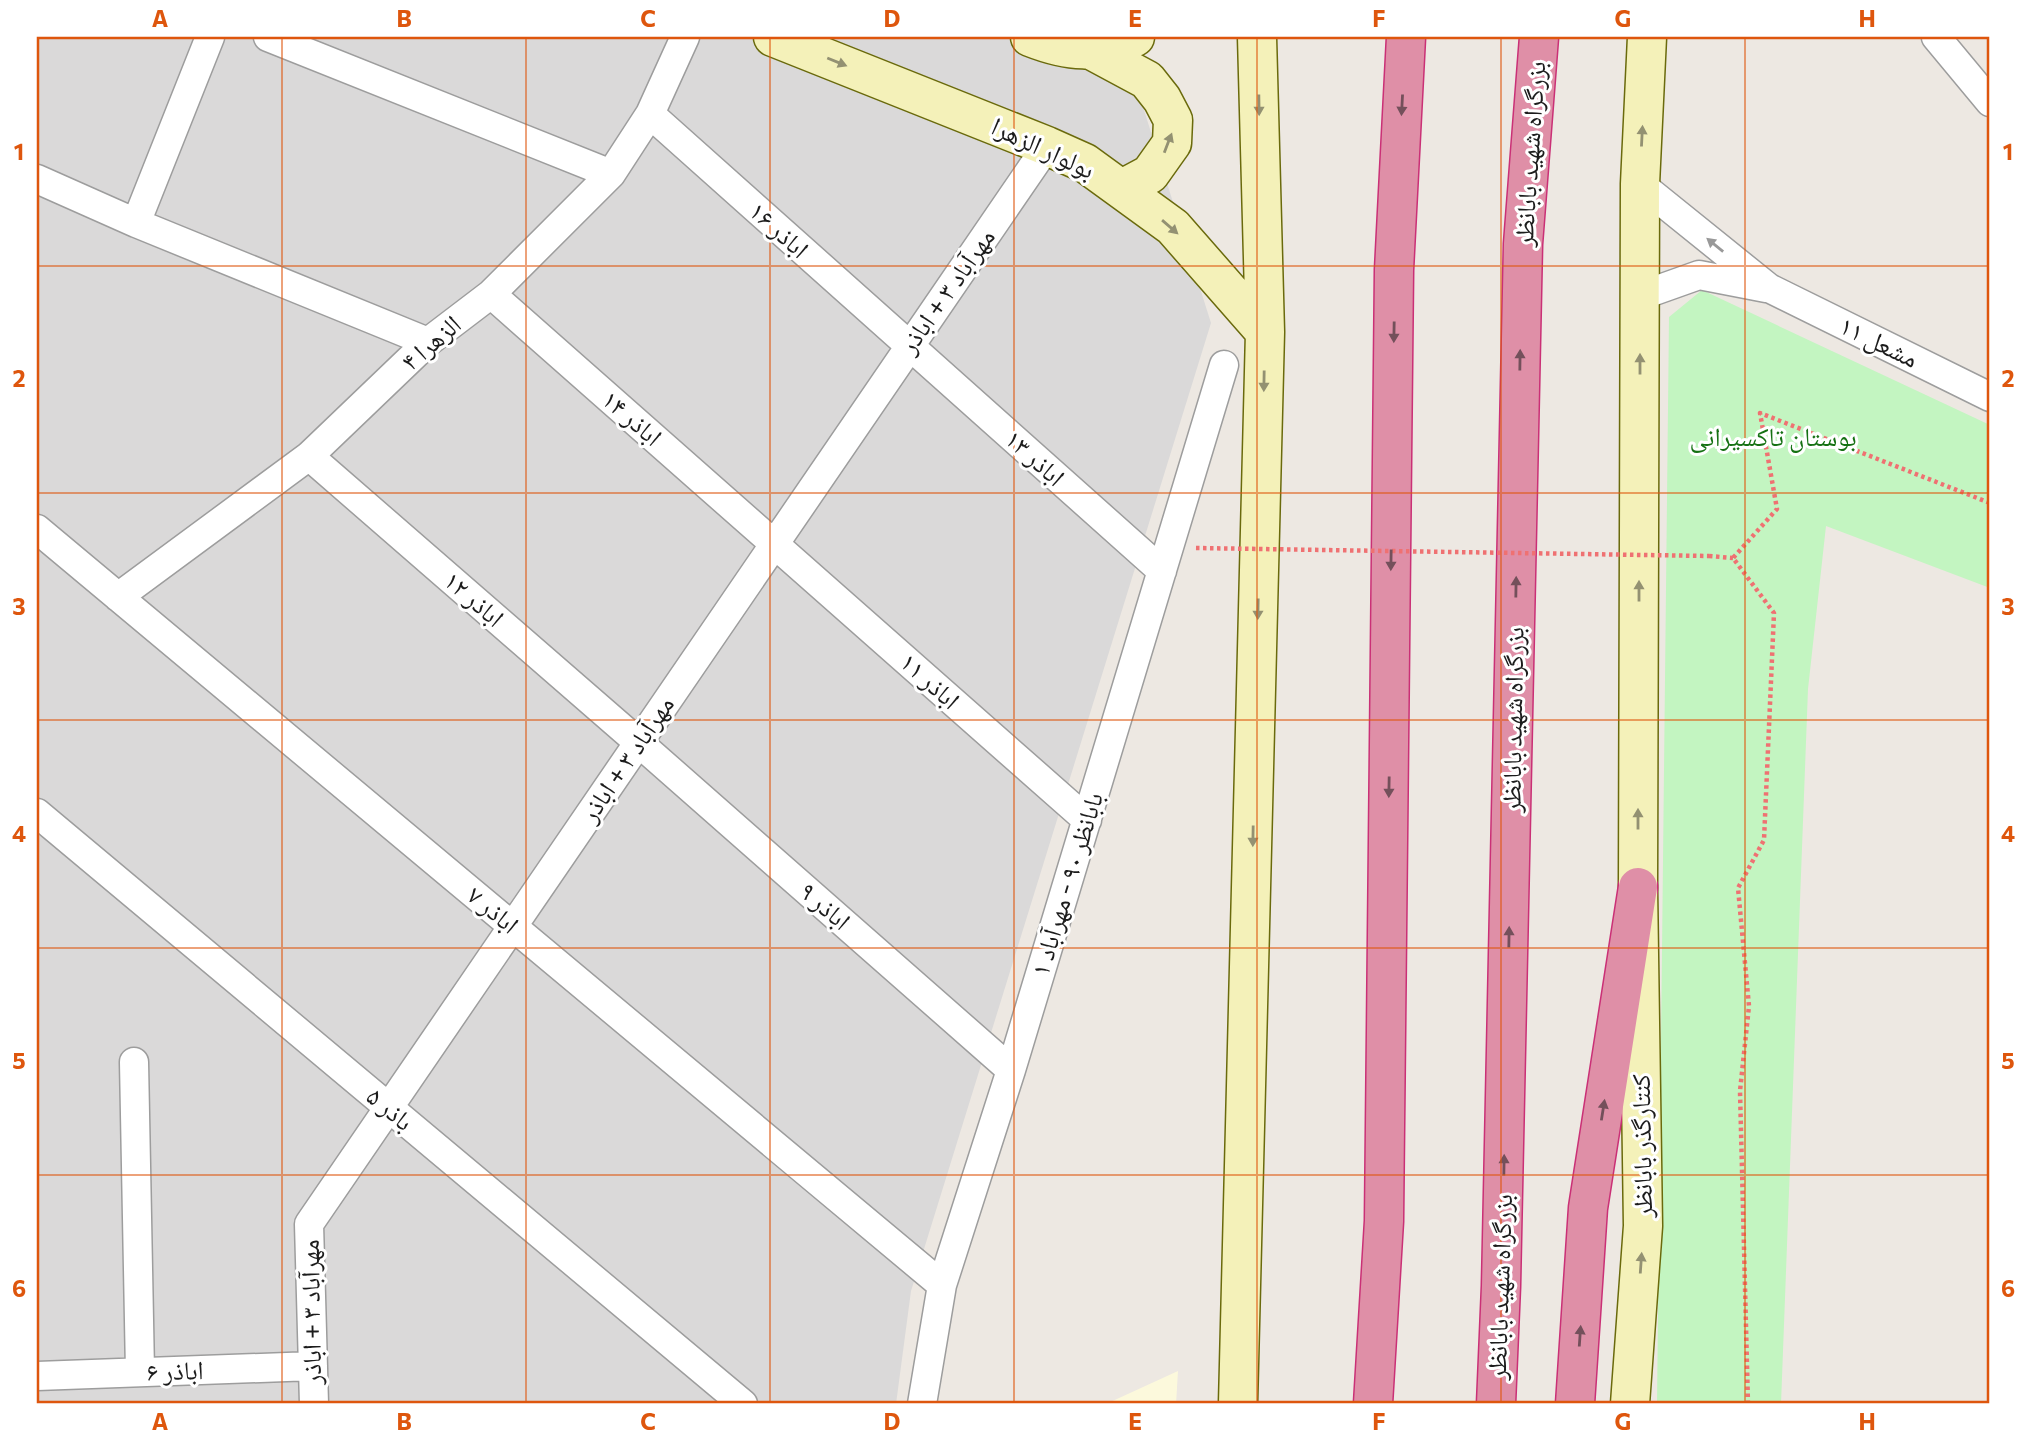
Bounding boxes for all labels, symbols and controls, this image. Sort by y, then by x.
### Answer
text: A [152,4,169,32]
text: B [396,4,412,32]
text: C [640,4,656,32]
text: D [884,4,901,32]
text: E [1128,4,1142,32]
text: F [1372,4,1386,32]
text: G [1615,4,1631,32]
text: H [1858,4,1876,32]
one-way arrow [826,57,847,68]
street label: بزرگراه شهید بابانظر [1506,60,1551,249]
one-way arrow [1253,94,1265,116]
one-way arrow [1397,94,1408,116]
street label: بولوار الزهرا [987,109,1100,185]
one-way arrow [1637,125,1648,147]
one-way arrow [1163,132,1174,153]
text: 1 [14,137,24,165]
text: 1 [2003,137,2013,165]
street label: اباذر ۱۶ [743,194,816,264]
one-way arrow [1161,219,1179,235]
street label: مهرآباد ۳ + اباذر [891,222,1001,360]
one-way arrow [1707,238,1725,253]
street label: الزهرا ۴ [394,308,467,377]
street label: مشعل ۱۱ [1834,308,1924,375]
one-way arrow [1388,321,1400,343]
one-way arrow [1515,349,1526,371]
one-way arrow [1634,352,1646,374]
text: 2 [12,364,26,392]
text: 2 [2001,364,2015,392]
one-way arrow [1258,371,1269,393]
street label: اباذر ۱۴ [596,383,669,452]
park label: بوستان تاکسیرانی [1689,420,1857,453]
street label: اباذر ۱۳ [999,422,1072,492]
one-way arrow [1385,549,1397,571]
street label: اباذر ۱۲ [438,564,511,633]
one-way arrow [1510,576,1521,598]
one-way arrow [1633,580,1645,602]
text: 3 [12,592,26,620]
text: 3 [2001,592,2015,620]
one-way arrow [1253,598,1264,620]
street label: بزرگراه شهید بابانظر [1494,627,1530,814]
street label: اباذر ۱۱ [894,645,967,715]
street label: مهرآباد ۳ + اباذر [572,689,680,829]
one-way arrow [1383,776,1395,798]
street label: بابانظر ۹۰ - مهرآباد ۱ [1023,788,1109,979]
one-way arrow [1632,807,1644,829]
text: 4 [12,819,26,847]
text: 4 [2001,819,2015,847]
one-way arrow [1248,826,1259,848]
street label: اباذر ۹ [794,874,858,936]
street label: اباذر ۷ [462,879,526,940]
one-way arrow [1503,926,1514,948]
text: 5 [12,1046,26,1074]
text: 5 [2001,1046,2015,1074]
street label: کنتارگذر بابانظر [1624,1074,1658,1219]
street label: باذر ۵ [361,1080,421,1137]
one-way arrow [1598,1099,1609,1121]
one-way arrow [1498,1153,1510,1175]
street label: بزرگراه شهید بابانظر [1480,1194,1518,1381]
street label: مهرآباد ۳ + اباذر [293,1239,327,1386]
one-way arrow [1635,1252,1646,1274]
text: 6 [12,1274,26,1302]
text: 6 [2001,1274,2015,1302]
one-way arrow [1574,1325,1585,1347]
street label: اباذر ۶ [146,1353,204,1387]
text: A [152,1407,169,1435]
text: B [396,1407,412,1435]
text: C [640,1407,656,1435]
text: D [884,1407,901,1435]
text: E [1128,1407,1142,1435]
text: F [1372,1407,1386,1435]
text: G [1615,1407,1631,1435]
text: H [1858,1407,1876,1435]

